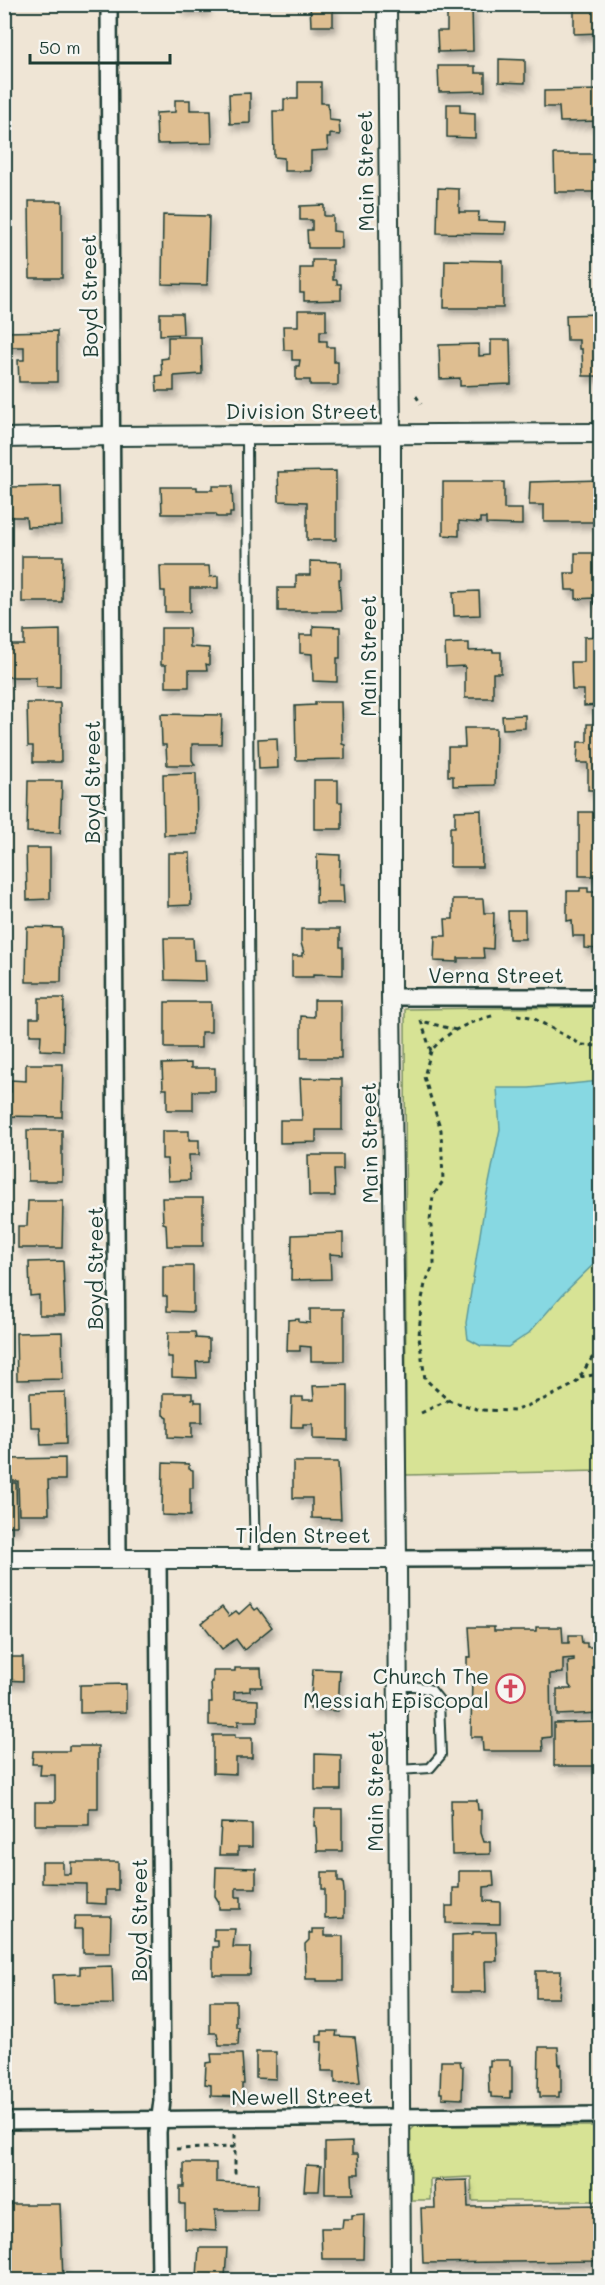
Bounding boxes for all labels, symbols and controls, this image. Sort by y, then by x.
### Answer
scale bar [30,27,170,65]
text: 50 m [39,35,81,59]
street label: Main Street [350,110,379,232]
street label: Boyd Street [74,234,103,358]
street label: Division Street [226,397,378,424]
street label: Main Street [354,595,381,717]
street label: Boyd Street [78,720,105,844]
street label: Verna Street [428,961,564,988]
street label: Main Street [354,1082,383,1204]
street label: Boyd Street [81,1206,108,1330]
street label: Tilden Street [236,1521,370,1548]
place label: Church The Messiah Episcopal [303,1662,489,1713]
church icon: Church The Messiah Episcopal [494,1673,526,1705]
street label: Main Street [361,1730,388,1852]
street label: Boyd Street [125,1858,152,1982]
street label: Newell Street [231,2081,373,2110]

